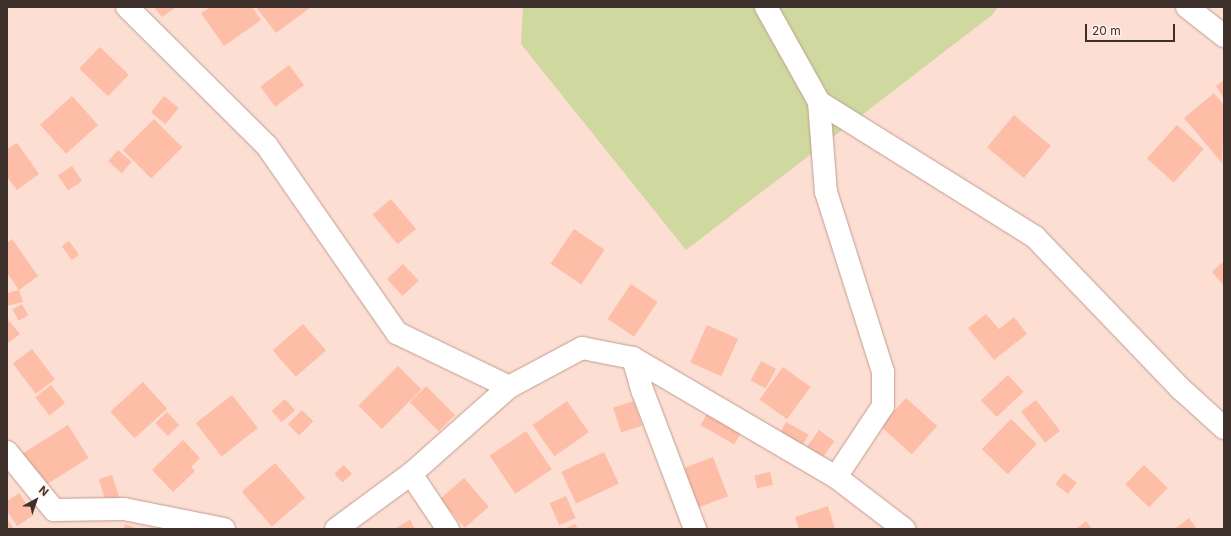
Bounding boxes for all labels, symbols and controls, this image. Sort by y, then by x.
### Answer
scale bar [1087,16,1177,42]
text: 20 m [1092,23,1121,38]
north arrow [16,480,56,520]
text: N [36,483,51,499]

